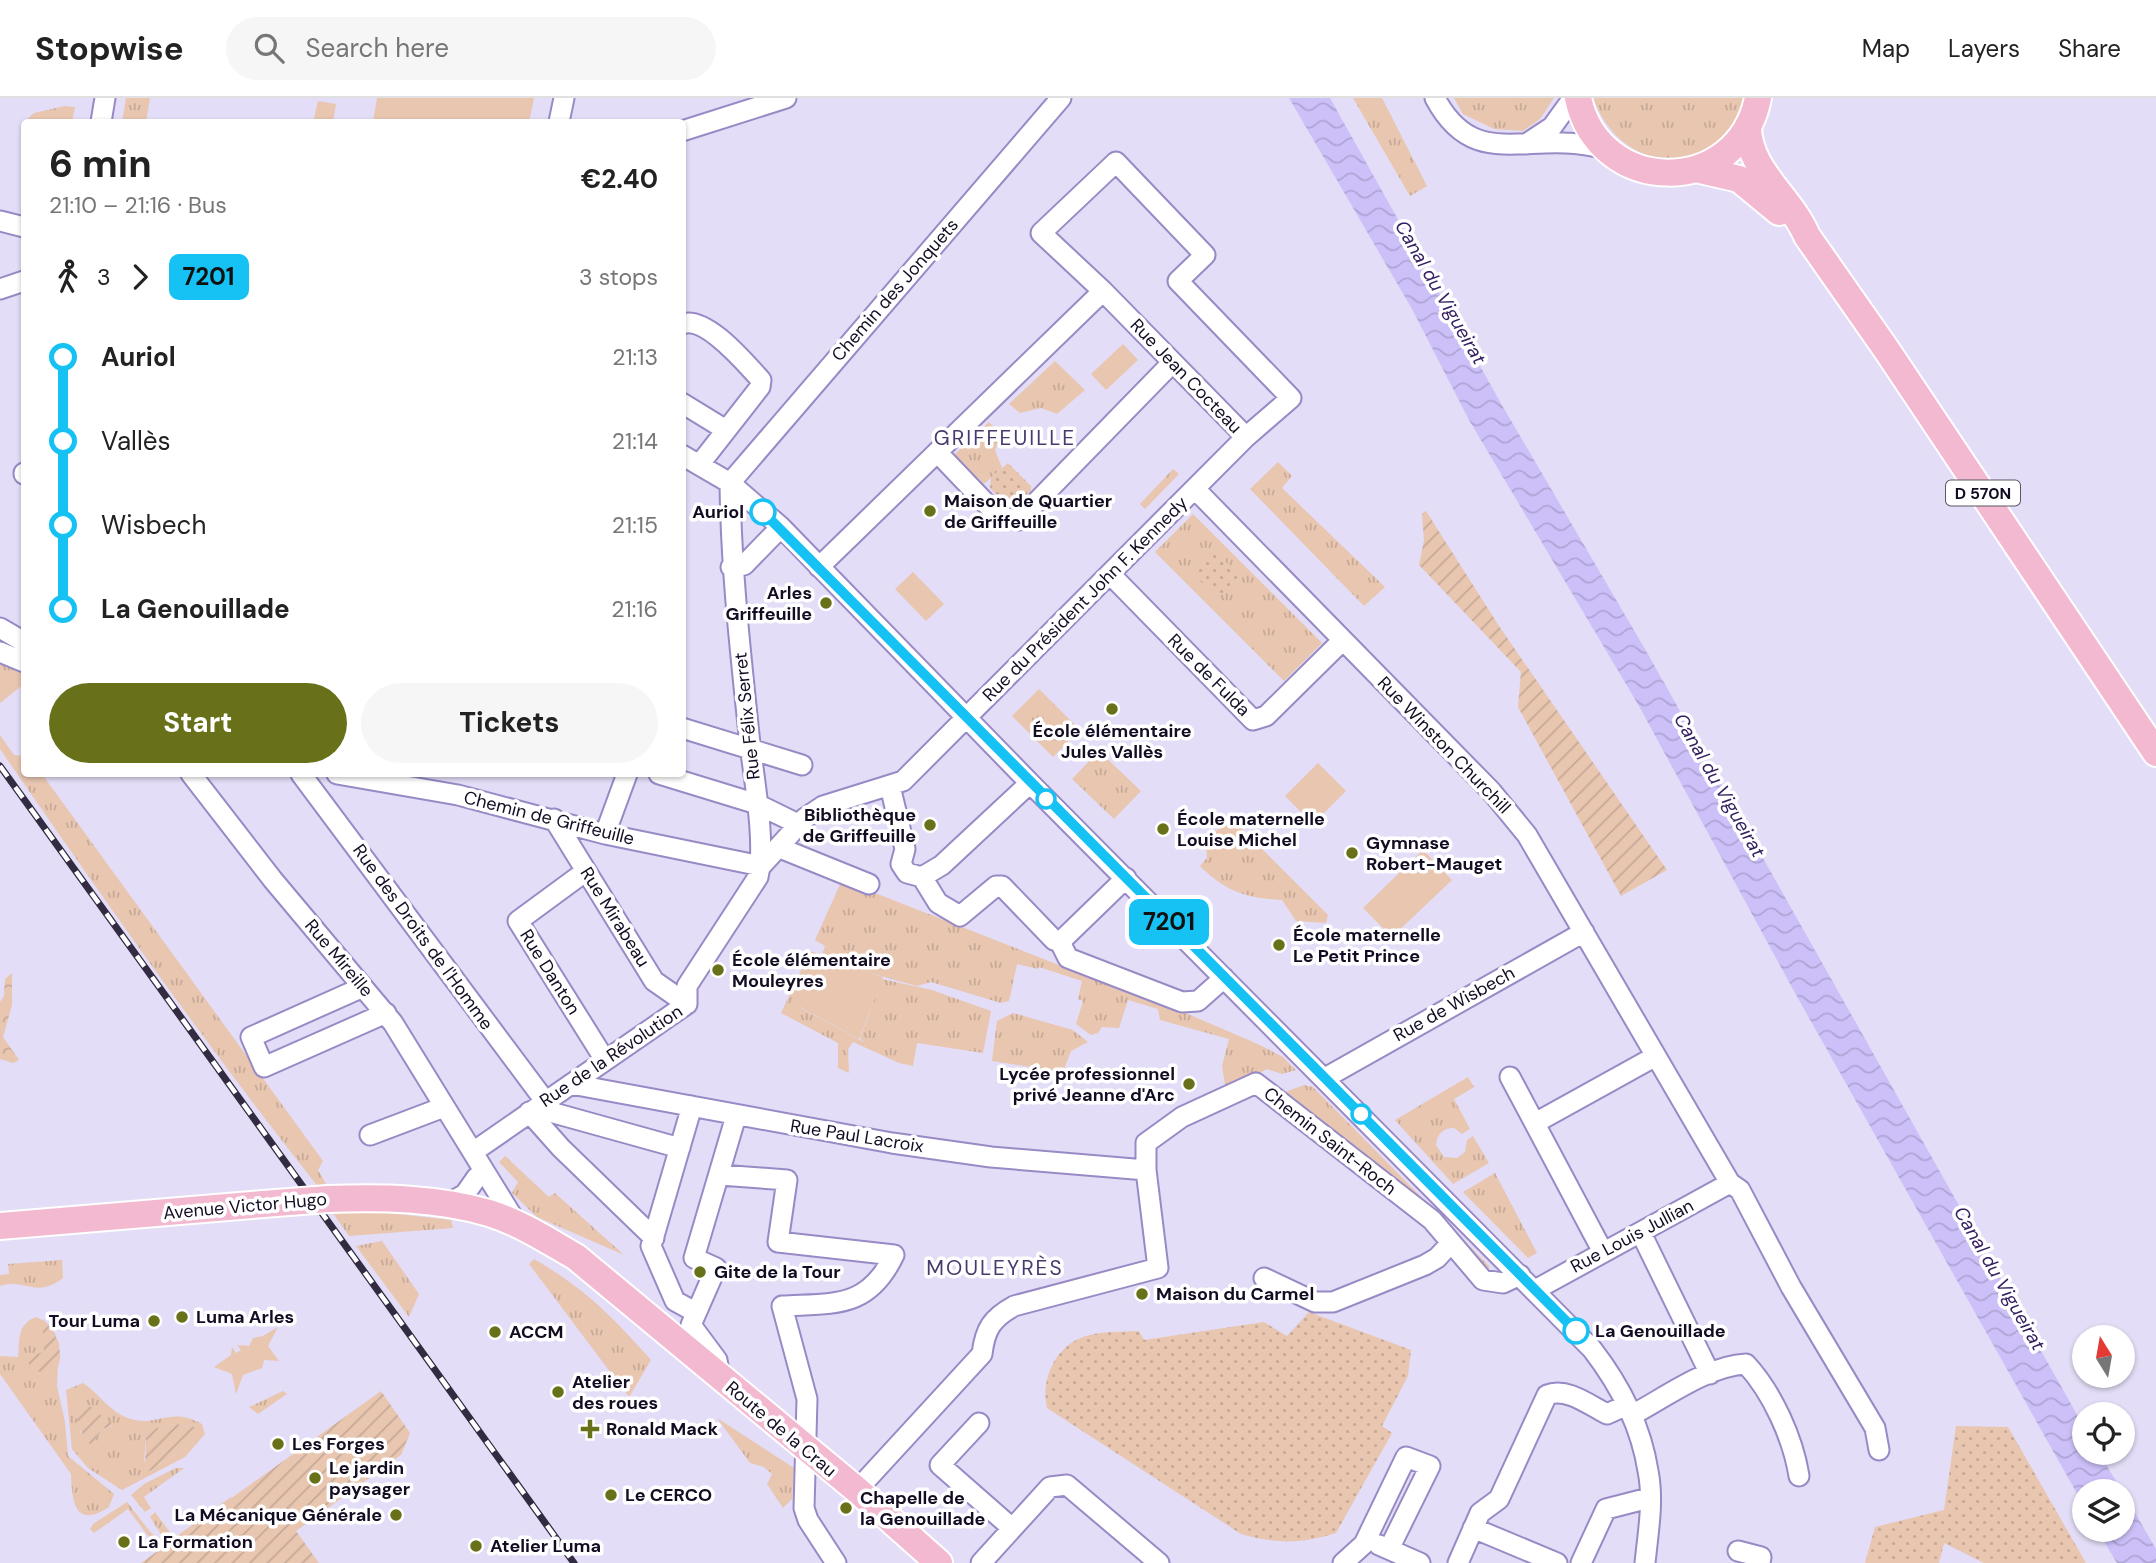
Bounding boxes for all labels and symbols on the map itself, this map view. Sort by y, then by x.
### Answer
street label: Chemin des Jonquets [826,213,964,367]
water label: Canal du Vigueirat [1389,216,1492,369]
street label: Rue Jean Cocteau [1125,313,1247,439]
district label: GRIFFEUILLE [934,424,1076,452]
road number: D 570N [1946,480,2020,506]
place label: Maison de Quartier de Griffeuille [944,489,1112,534]
street label: Rue du Président John F. Kennedy [977,491,1193,707]
marker: Auriol [750,499,776,525]
place label: Auriol [692,500,744,524]
marker: Maison de Quartier de Griffeuille [922,503,938,519]
place label: Arles Griffeuille [725,581,812,626]
marker: Arles Griffeuille [818,595,834,611]
street label: Rue de Fulda [1163,629,1255,721]
street label: Rue Félix Serret [728,651,766,781]
street label: Rue Winston Churchill [1372,671,1516,819]
marker: École élémentaire Jules Vallès [1104,701,1120,717]
water label: Canal du Vigueirat [1668,709,1771,862]
place label: École élémentaire Jules Vallès [1033,719,1192,764]
street label: Chemin de Griffeuille [461,785,637,851]
unlabelled marker [1036,789,1056,809]
place label: Bibliothèque de Griffeuille [803,803,916,848]
place label: École maternelle Louise Michel [1177,807,1325,852]
marker: Bibliothèque de Griffeuille [922,817,938,833]
marker: École maternelle Louise Michel [1155,821,1171,837]
place label: Gymnase Robert-Mauget [1366,831,1502,876]
street label: Rue des Droits de l'Homme [347,839,499,1035]
marker: Gymnase Robert-Mauget [1344,845,1360,861]
street label: Rue Mirabeau [575,863,655,971]
line badge: 7201 [1120,899,1218,945]
street label: Rue Mireille [299,914,379,1002]
place label: École maternelle Le Petit Prince [1293,923,1441,968]
street label: Rue Danton [514,925,586,1019]
marker: École maternelle Le Petit Prince [1271,937,1287,953]
place label: École élémentaire Mouleyres [732,948,891,993]
street label: Rue de Wisbech [1389,961,1519,1047]
marker: École élémentaire Mouleyres [710,962,726,978]
street label: Rue de la Révolution [535,999,687,1113]
place label: Lycée professionnel privé Jeanne d'Arc [999,1062,1175,1107]
marker: Lycée professionnel privé Jeanne d'Arc [1181,1076,1197,1092]
street label: Chemin Saint-Roch [1259,1082,1401,1200]
unlabelled marker [1351,1104,1371,1124]
street label: Rue Paul Lacroix [789,1114,926,1158]
street label: Avenue Victor Hugo [162,1187,328,1225]
street label: Rue Louis Jullian [1566,1193,1698,1279]
water label: Canal du Vigueirat [1948,1202,2051,1355]
district label: MOULEYRÈS [926,1254,1064,1282]
place label: Gite de la Tour [714,1260,841,1284]
marker: Gite de la Tour [692,1264,708,1280]
place label: Maison du Carmel [1156,1282,1314,1306]
marker: Maison du Carmel [1134,1286,1150,1302]
place label: Luma Arles [196,1305,294,1329]
place label: Tour Luma [49,1309,140,1333]
marker: Luma Arles [174,1309,190,1325]
marker: Tour Luma [146,1313,162,1329]
marker: La Genouillade [1563,1318,1589,1344]
place label: La Genouillade [1595,1319,1726,1343]
place label: ACCM [509,1320,564,1344]
marker: ACCM [487,1324,503,1340]
north arrow [2072,1325,2135,1388]
place label: Atelier des roues [572,1370,658,1415]
street label: Route de la Crau [721,1376,841,1482]
marker: Atelier des roues [550,1384,566,1400]
place label: Ronald Mack [606,1417,719,1441]
marker: Ronald Mack [580,1419,600,1439]
place label: Les Forges [292,1432,385,1456]
marker: Les Forges [270,1436,286,1452]
place label: Le jardin paysager [329,1456,410,1501]
marker: Le jardin paysager [307,1470,323,1486]
place label: Le CERCO [625,1483,712,1507]
place label: Chapelle de la Genouillade [860,1486,985,1531]
marker: Le CERCO [603,1487,619,1503]
marker: Chapelle de la Genouillade [838,1500,854,1516]
place label: La Mécanique Générale [175,1503,382,1527]
marker: La Mécanique Générale [388,1507,404,1523]
place label: La Formation [138,1530,253,1554]
marker: La Formation [116,1534,132,1550]
place label: Atelier Luma [490,1534,601,1558]
marker: Atelier Luma [468,1538,484,1554]

